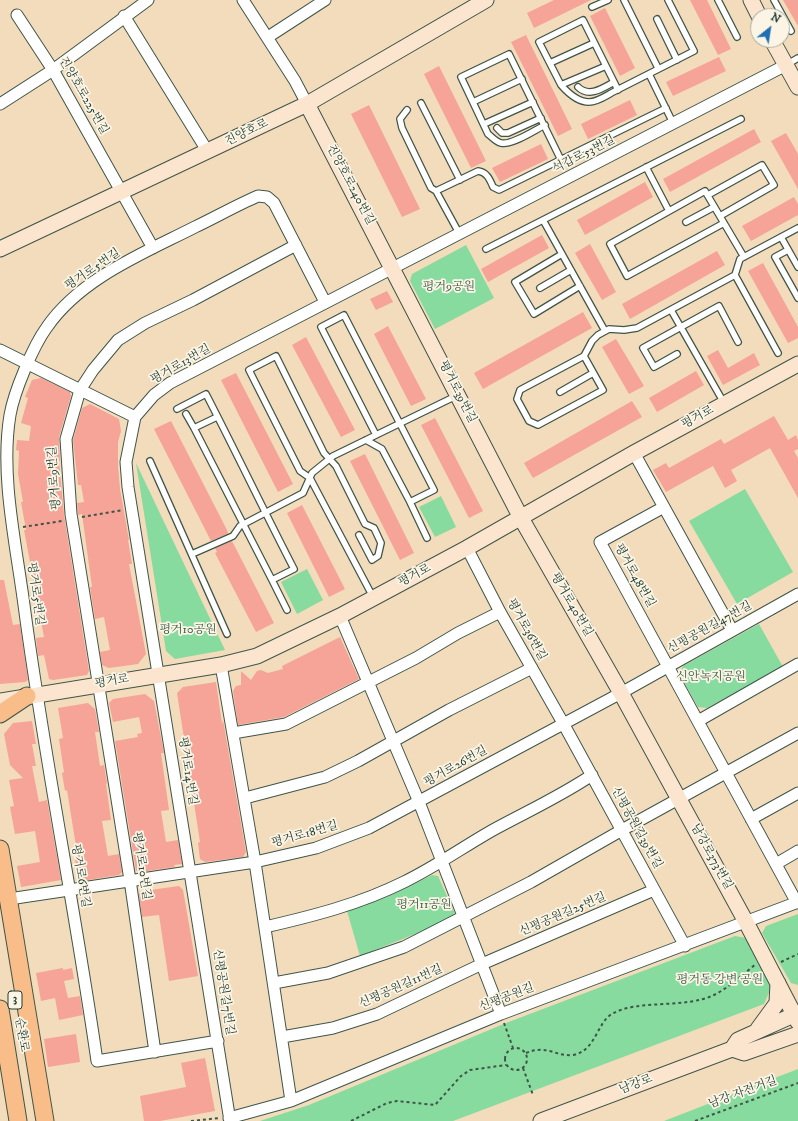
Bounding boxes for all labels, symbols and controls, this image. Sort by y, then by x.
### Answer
north arrow [750,8,790,48]
text: N [768,10,783,27]
street label: 진양호로225번길 [55,55,111,137]
street label: 진양호로 [223,116,271,150]
street label: 석갑로53번길 [550,133,618,177]
street label: 진양호로240번길 [323,142,377,228]
street label: 평거로5번길 [62,246,124,294]
park label: 평거9공원 [423,281,475,295]
street label: 평거로13번길 [148,342,214,388]
street label: 평거로39번길 [435,358,479,426]
street label: 평거로 [679,403,717,433]
street label: 평거로9번길 [46,446,64,510]
street label: 평거로48번길 [611,542,657,610]
street label: 평거로5번길 [23,561,47,627]
street label: 평거로 [396,561,434,591]
street label: 평거로40번길 [547,571,595,639]
street label: 평거로36번길 [503,596,549,664]
street label: 신평공원길47번길 [665,599,755,657]
park label: 평거10공원 [159,624,217,638]
park label: 신안녹지공원 [676,671,746,685]
street label: 평거로 [94,672,130,692]
street label: 평거로14번길 [174,736,200,806]
street label: 평거로26번길 [422,744,490,790]
street label: 신평공원길39번길 [607,784,665,872]
street label: 평거로18번길 [270,819,340,851]
street label: 남강로373번길 [687,821,735,893]
street label: 평거로10번길 [129,831,153,901]
street label: 평거로6번길 [67,843,93,909]
street label: 신평공원길25번길 [517,890,609,940]
park label: 평거11공원 [396,899,452,913]
street label: 신평공원길7번길 [209,948,237,1036]
street label: 신평공원길11번길 [357,962,445,1012]
park label: 평거동 강변 공원 [677,974,763,988]
street label: 신평공원길 [477,981,537,1015]
road number: 3 [8,991,22,1009]
street label: 순환로 [11,1017,31,1053]
street label: 남강로 [617,1072,655,1098]
street label: 남강 자전거길 [707,1074,779,1112]

